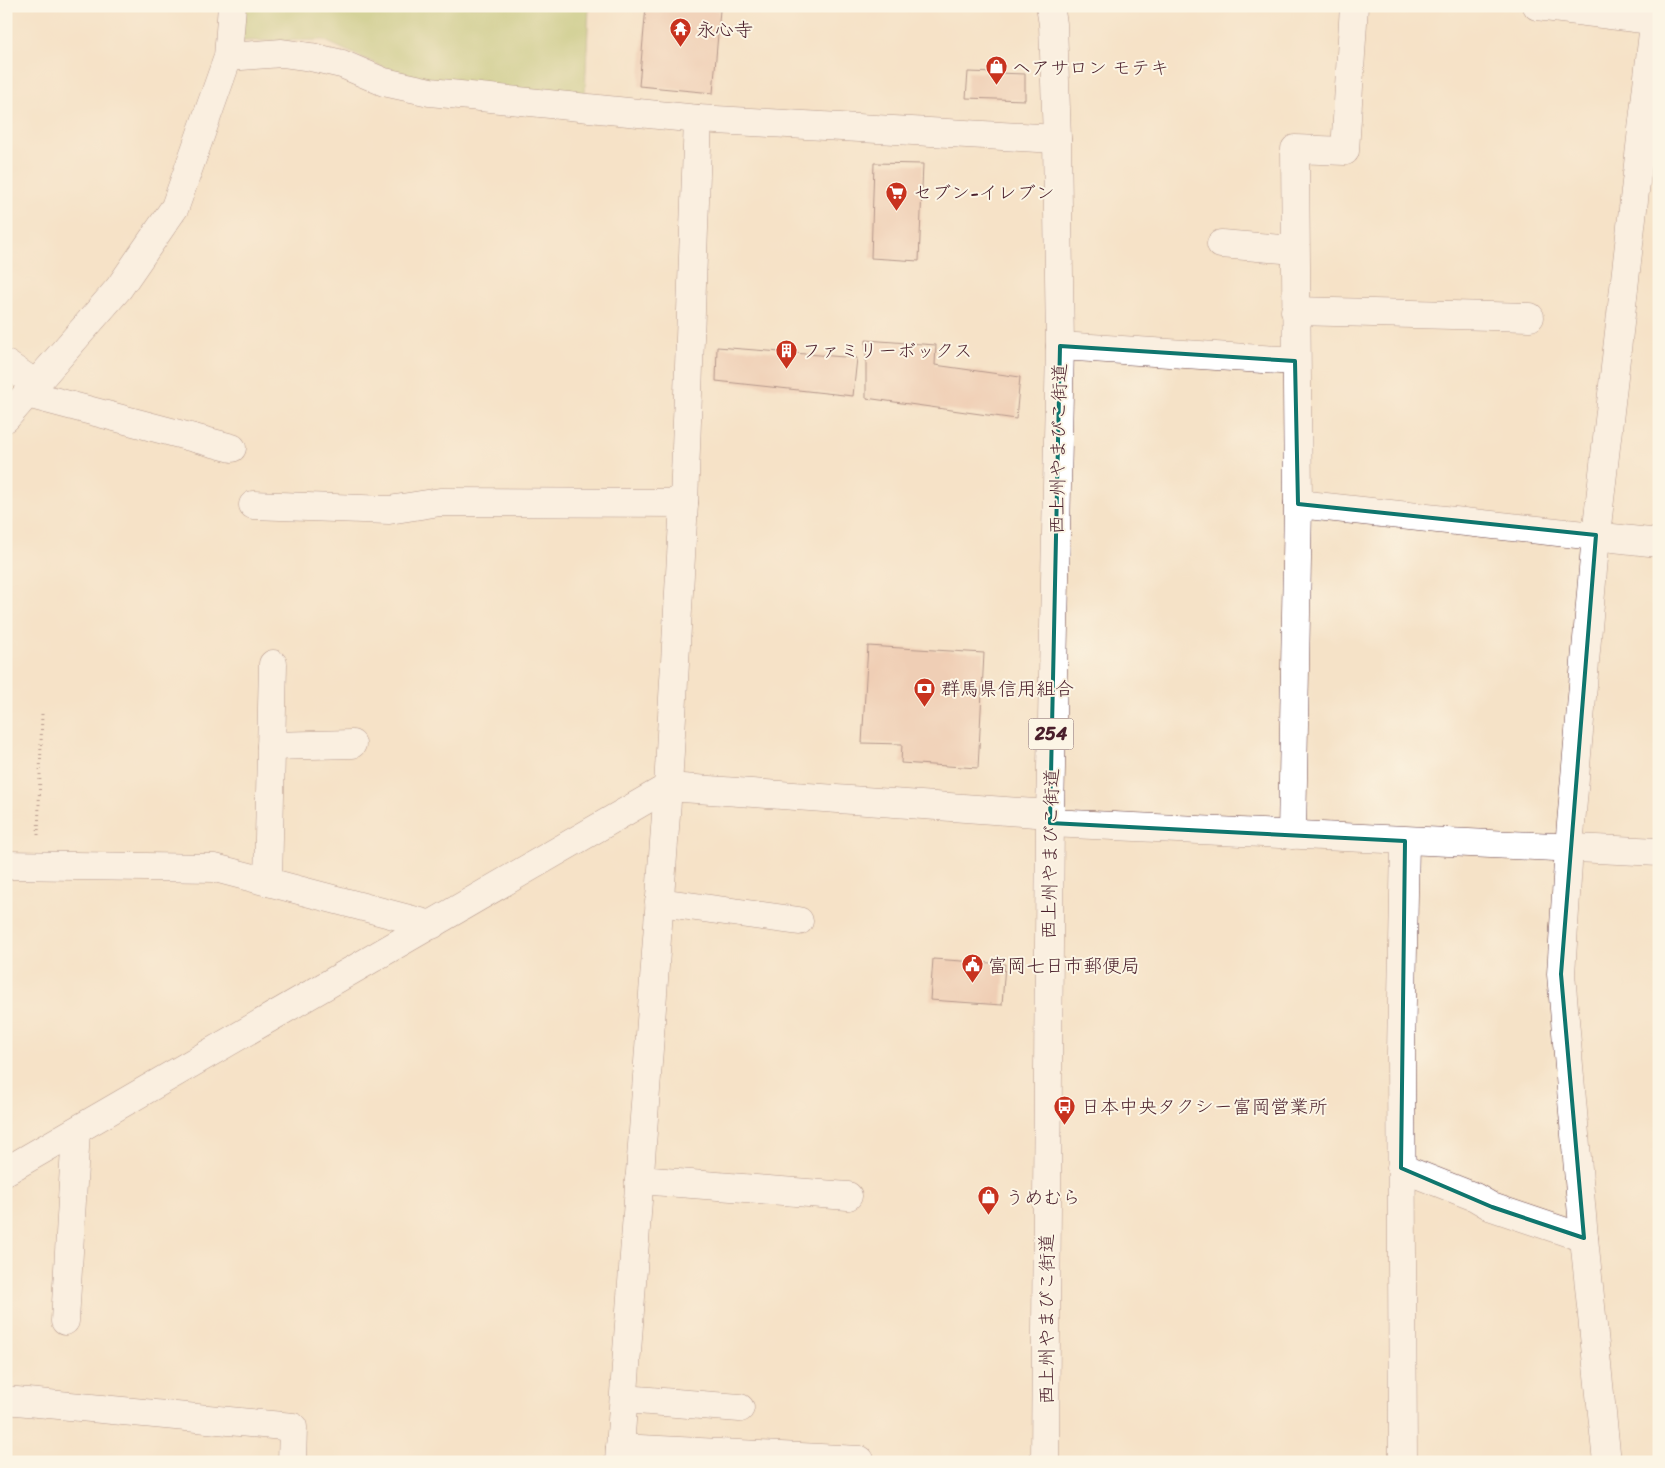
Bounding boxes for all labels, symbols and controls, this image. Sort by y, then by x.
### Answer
place label: 永心寺 [696,13,753,46]
temple icon: 永心寺 [668,17,692,48]
place label: ヘアサロン モテキ [1012,51,1169,84]
shop icon: ヘアサロン モテキ [984,55,1008,86]
place label: セブン-イレブン [913,176,1055,209]
supermarket icon: セブン-イレブン [885,180,909,211]
place label: ファミリーボックス [802,334,973,367]
building icon: ファミリーボックス [774,338,798,369]
street label: 西上州やまびこ街道 [1040,363,1076,535]
place label: 群馬県信用組合 [941,672,1074,705]
bank icon: 群馬県信用組合 [913,676,937,707]
road number: 254 [1028,719,1074,750]
street label: 西上州やまびこ街道 [1032,768,1068,940]
place label: 富岡七日市郵便局 [988,949,1140,982]
public building icon: 富岡七日市郵便局 [960,953,984,984]
place label: 日本中央タクシー富岡営業所 [1081,1090,1328,1123]
bus stop icon: 日本中央タクシー富岡営業所 [1053,1094,1077,1125]
place label: うめむら [1005,1181,1081,1214]
shop icon: うめむら [977,1185,1001,1216]
street label: 西上州やまびこ街道 [1030,1233,1063,1405]

